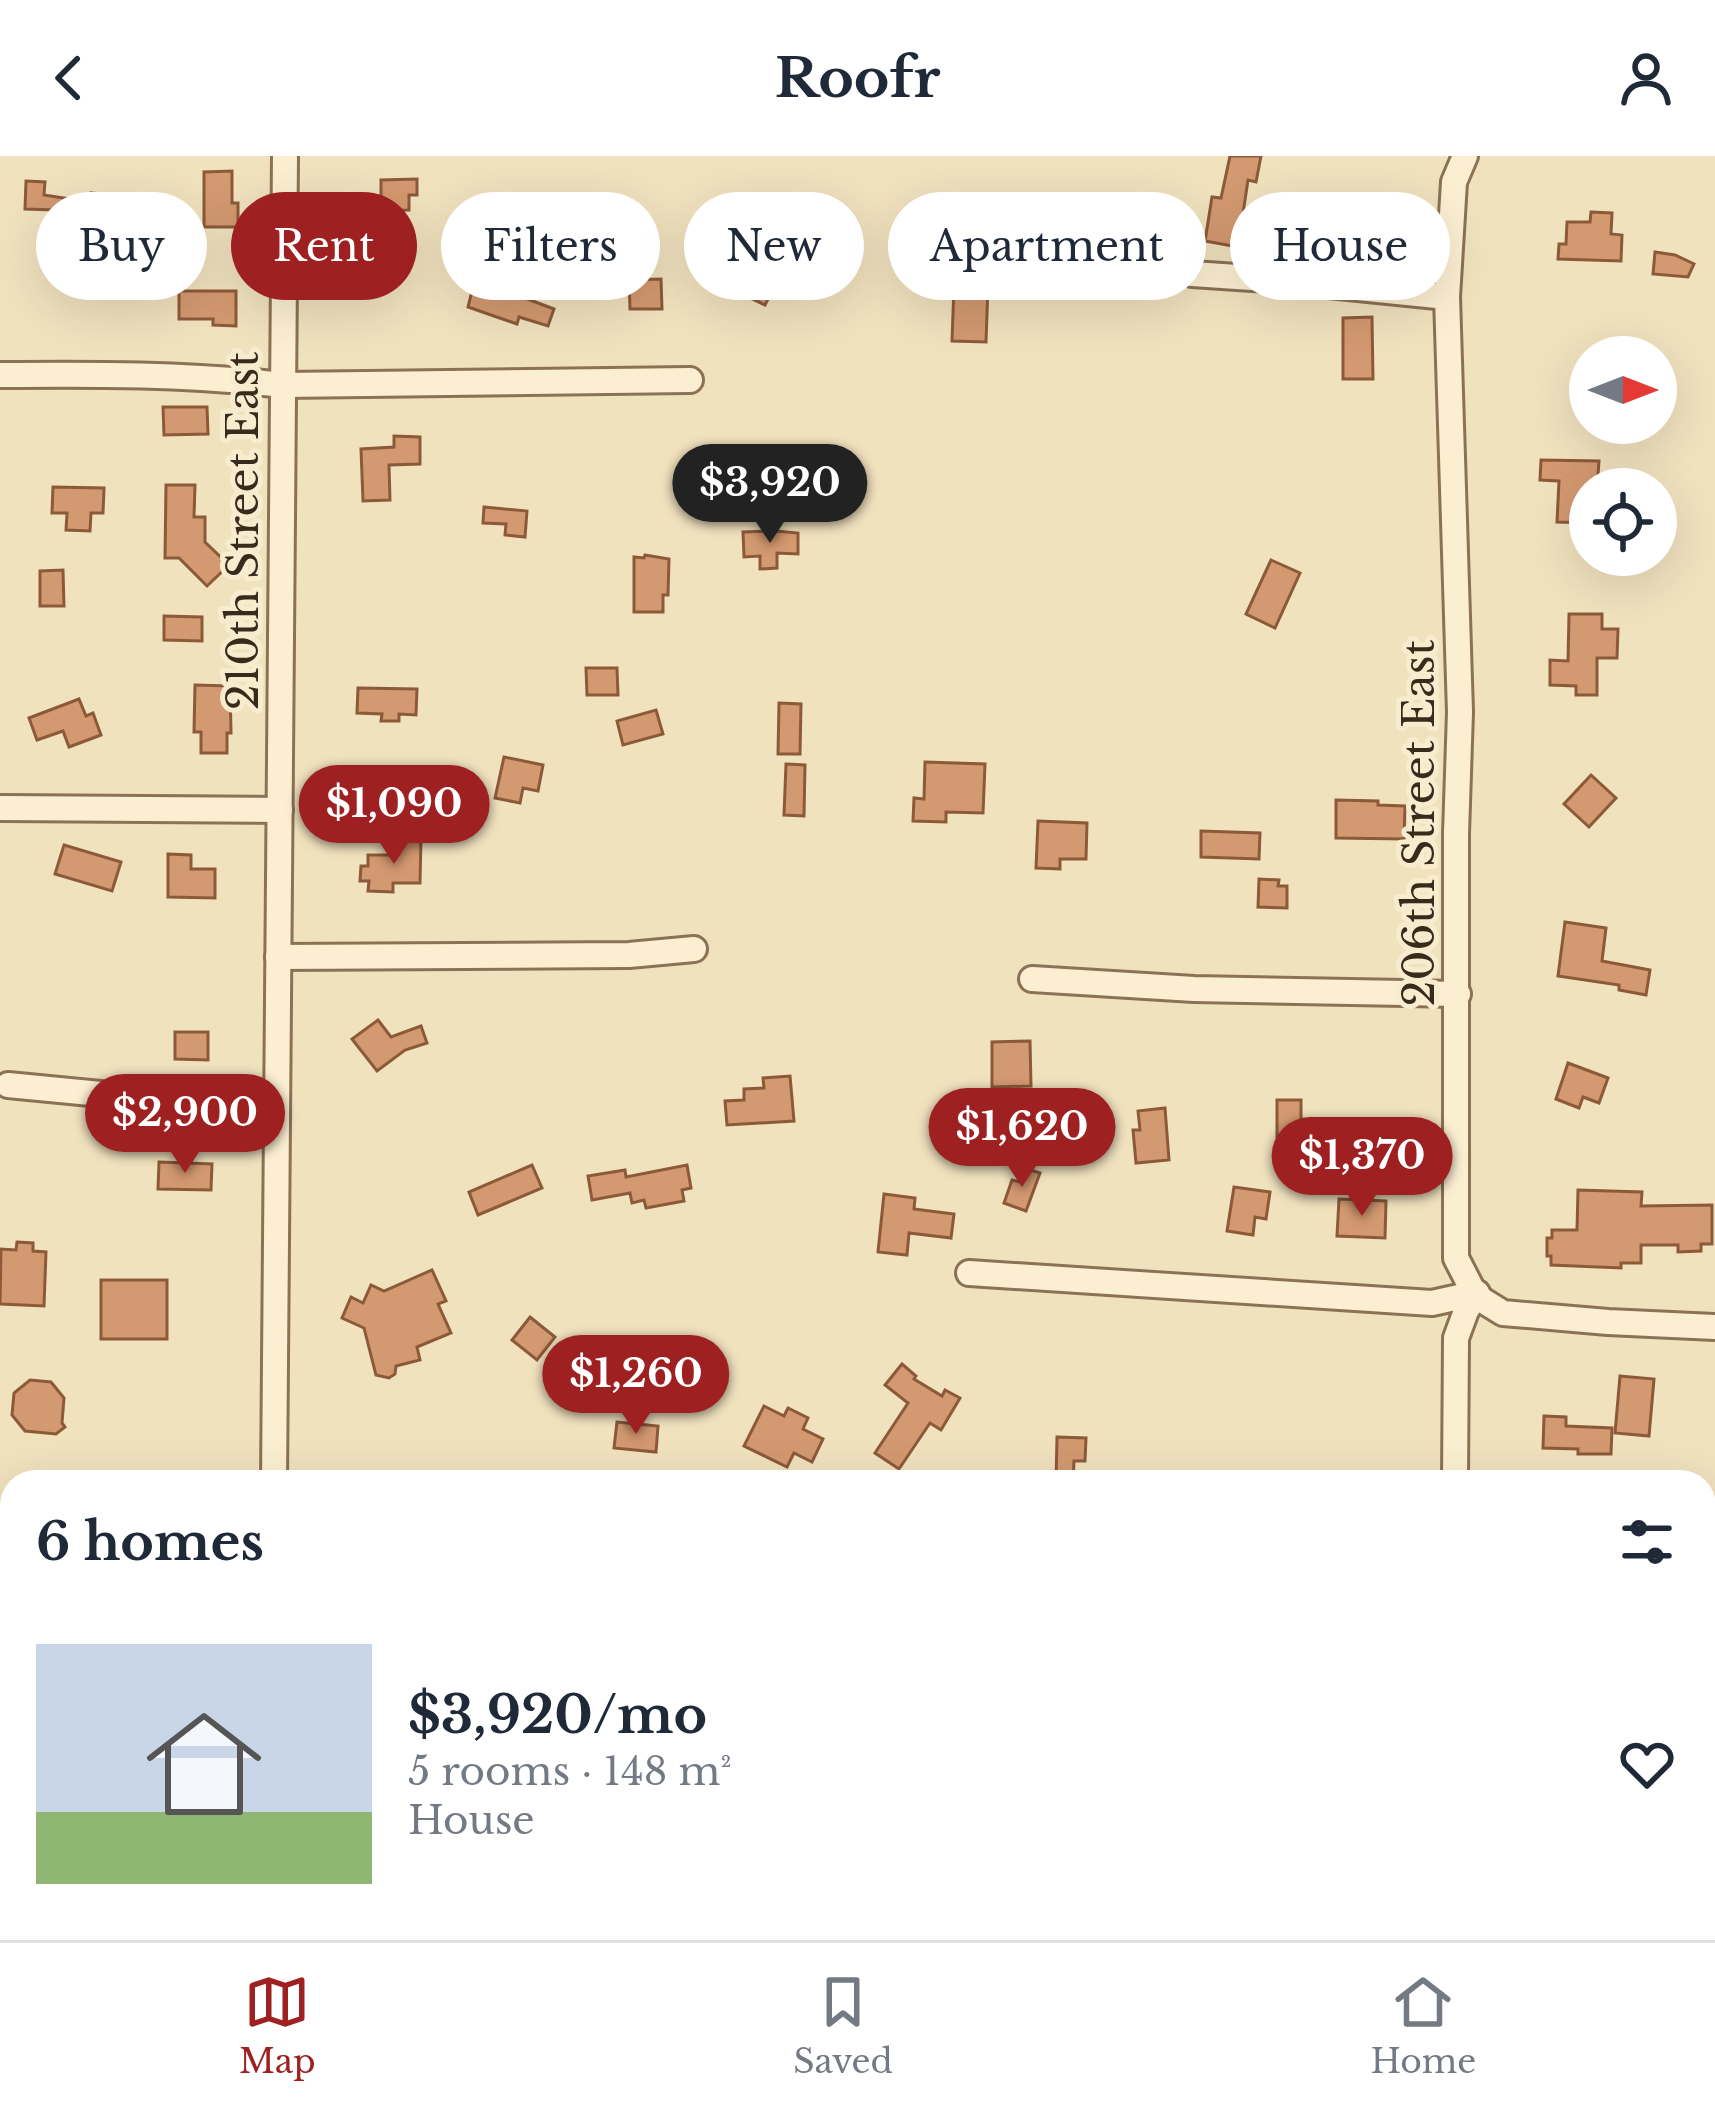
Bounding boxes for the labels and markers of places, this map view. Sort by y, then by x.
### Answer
pin: $3,920 [672,444,868,546]
pin: $1,090 [296,765,492,867]
pin: $2,900 [87,1074,283,1176]
pin: $1,620 [924,1088,1120,1190]
pin: $1,370 [1264,1117,1460,1219]
pin: $1,260 [538,1335,734,1437]

